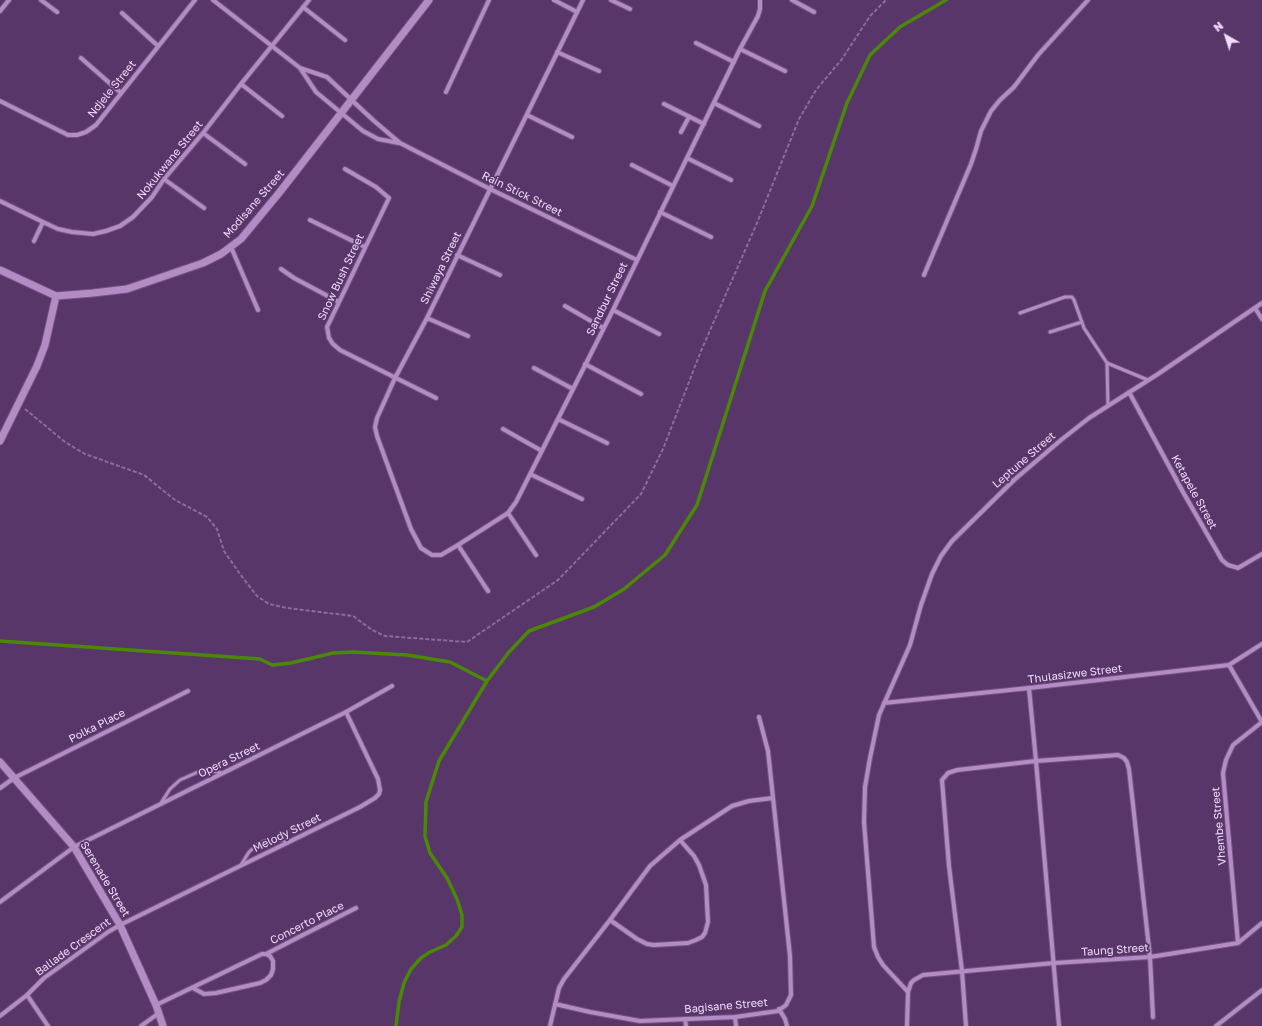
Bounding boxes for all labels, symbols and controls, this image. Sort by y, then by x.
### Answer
north arrow [1206,16,1246,56]
text: N [1211,19,1225,34]
street label: Ndjele Street [85,58,139,120]
street label: Nokukwane Street [134,118,206,202]
street label: Modisane Street [221,167,287,241]
street label: Rain Stick Street [480,169,564,219]
street label: Shiwaya Street [418,230,464,306]
street label: Snow Bush Street [315,232,367,322]
street label: Sandbur Street [584,260,630,338]
street label: Leptune Street [990,429,1058,491]
street label: Ketapele Street [1168,453,1220,531]
street label: Thulasizwe Street [1027,662,1123,686]
street label: Polka Place [67,706,127,746]
street label: Opera Street [196,739,262,781]
street label: Vhembe Street [1209,786,1229,866]
street label: Melody Street [251,811,323,855]
street label: Serenade Street [77,839,133,919]
street label: Concerto Place [268,899,346,947]
street label: Ballade Crescent [33,915,113,979]
street label: Taung Street [1081,941,1149,959]
street label: Bagisane Street [684,996,768,1016]

